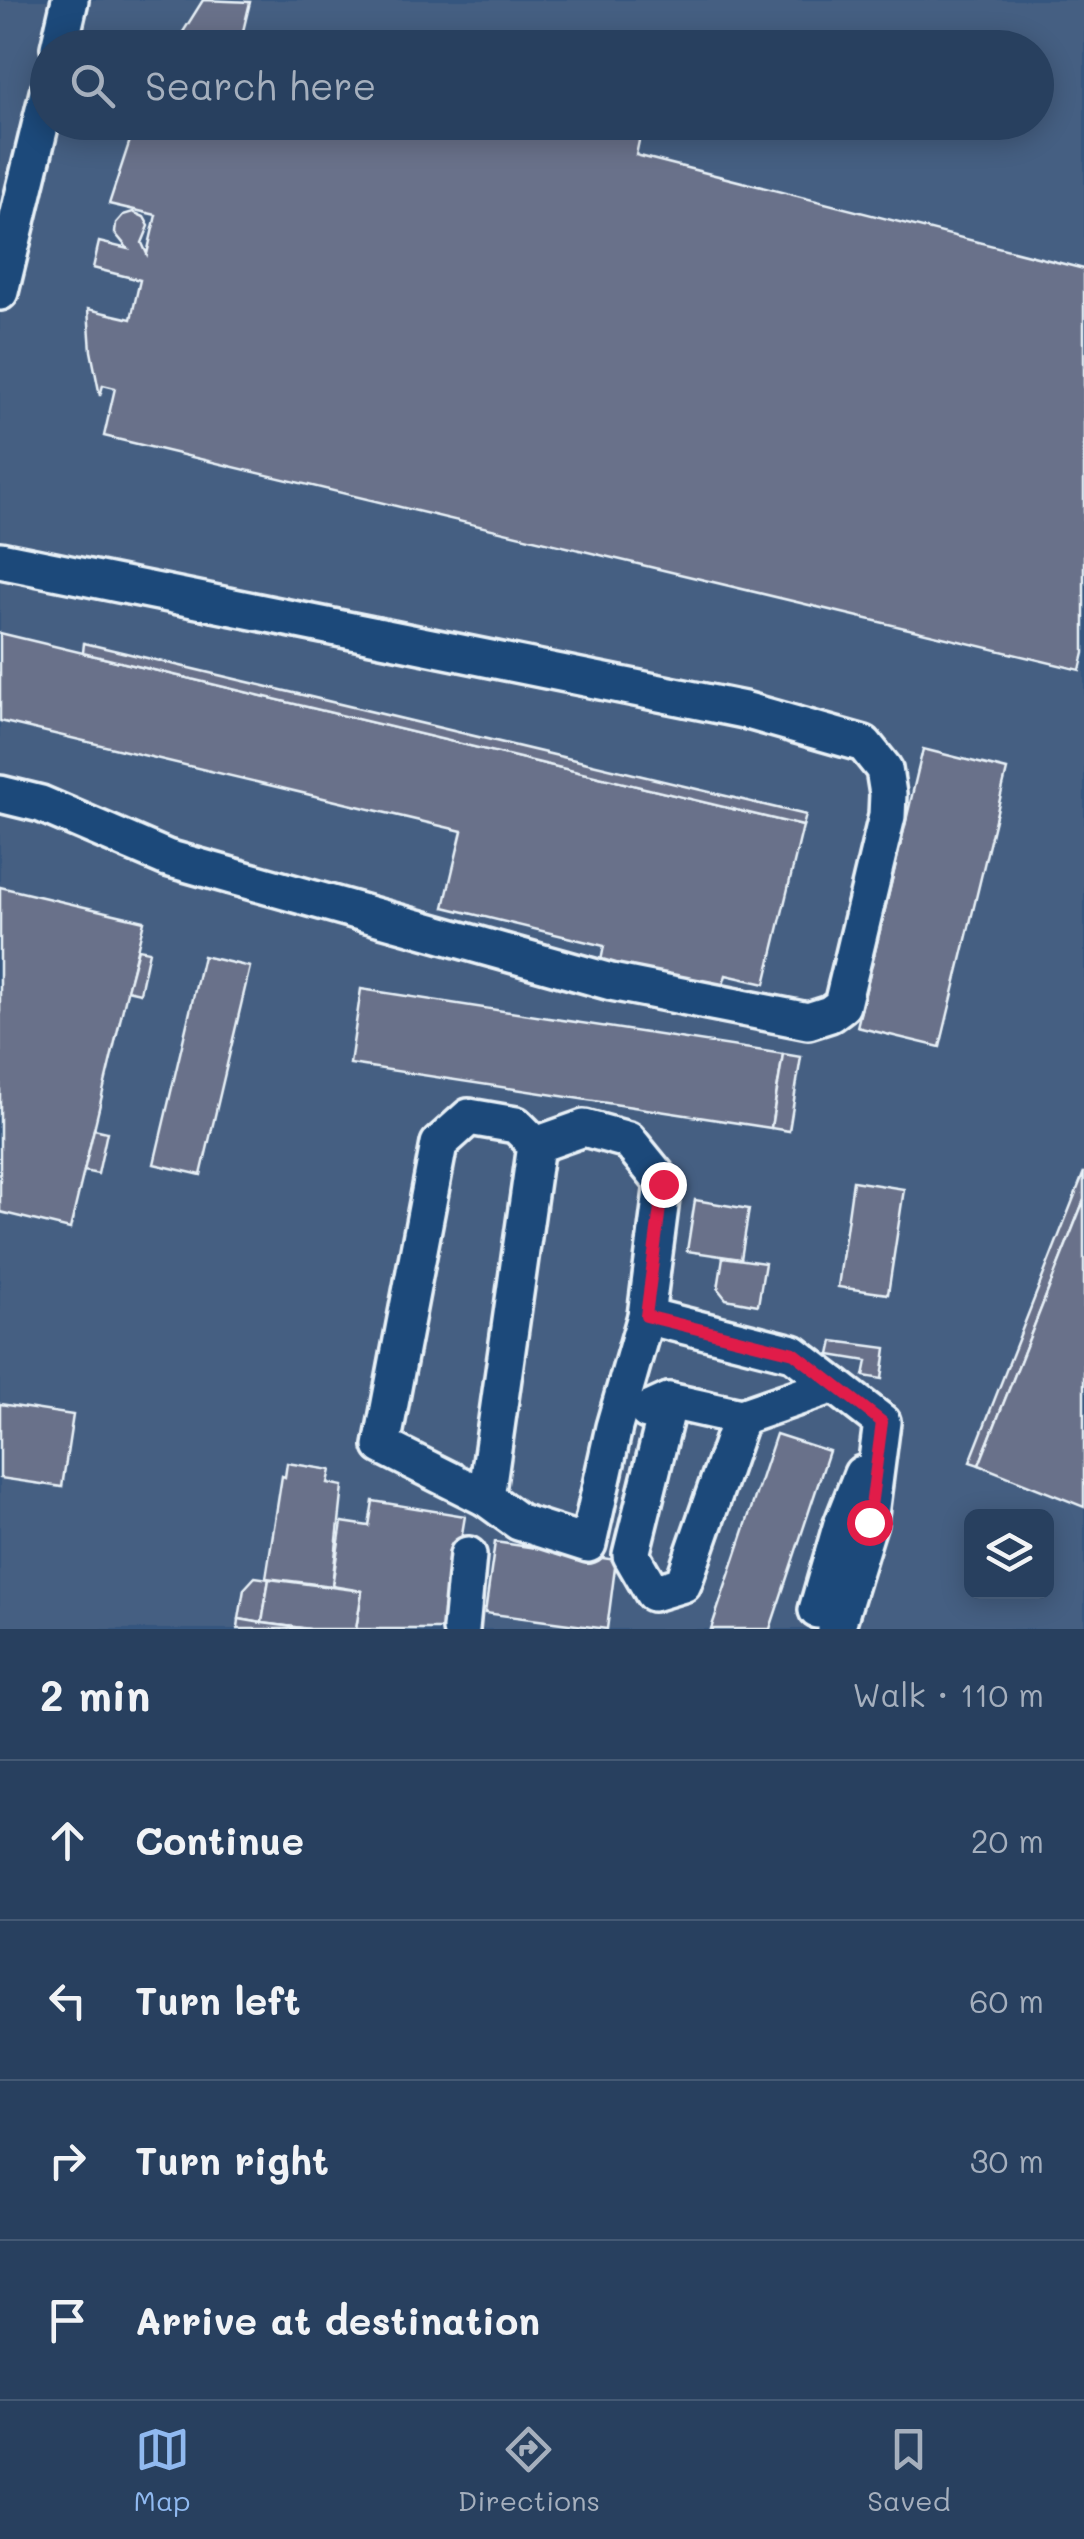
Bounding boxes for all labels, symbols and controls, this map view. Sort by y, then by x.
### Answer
search box [30,30,1054,140]
icon: search [65,58,120,113]
text: Search here [145,60,376,110]
route end [641,1162,687,1208]
route start [847,1500,893,1546]
map controls [964,1509,1054,1599]
button: layers [964,1509,1054,1599]
text: 2 min [40,1667,150,1722]
text: Walk · 110 m [852,1673,1044,1715]
icon: ahead [40,1813,95,1868]
text: Continue [135,1815,304,1865]
text: 20 m [971,1819,1044,1861]
icon: left [40,1973,95,2028]
text: Turn left [135,1975,301,2025]
text: 60 m [969,1979,1044,2021]
icon: right [40,2133,95,2188]
text: Turn right [135,2135,329,2185]
text: 30 m [970,2139,1044,2181]
icon: arrive [40,2293,95,2348]
text: Arrive at destination [135,2295,540,2345]
tab: Map [134,2422,191,2518]
tab: Directions [458,2422,600,2518]
tab: Saved [867,2422,950,2518]

